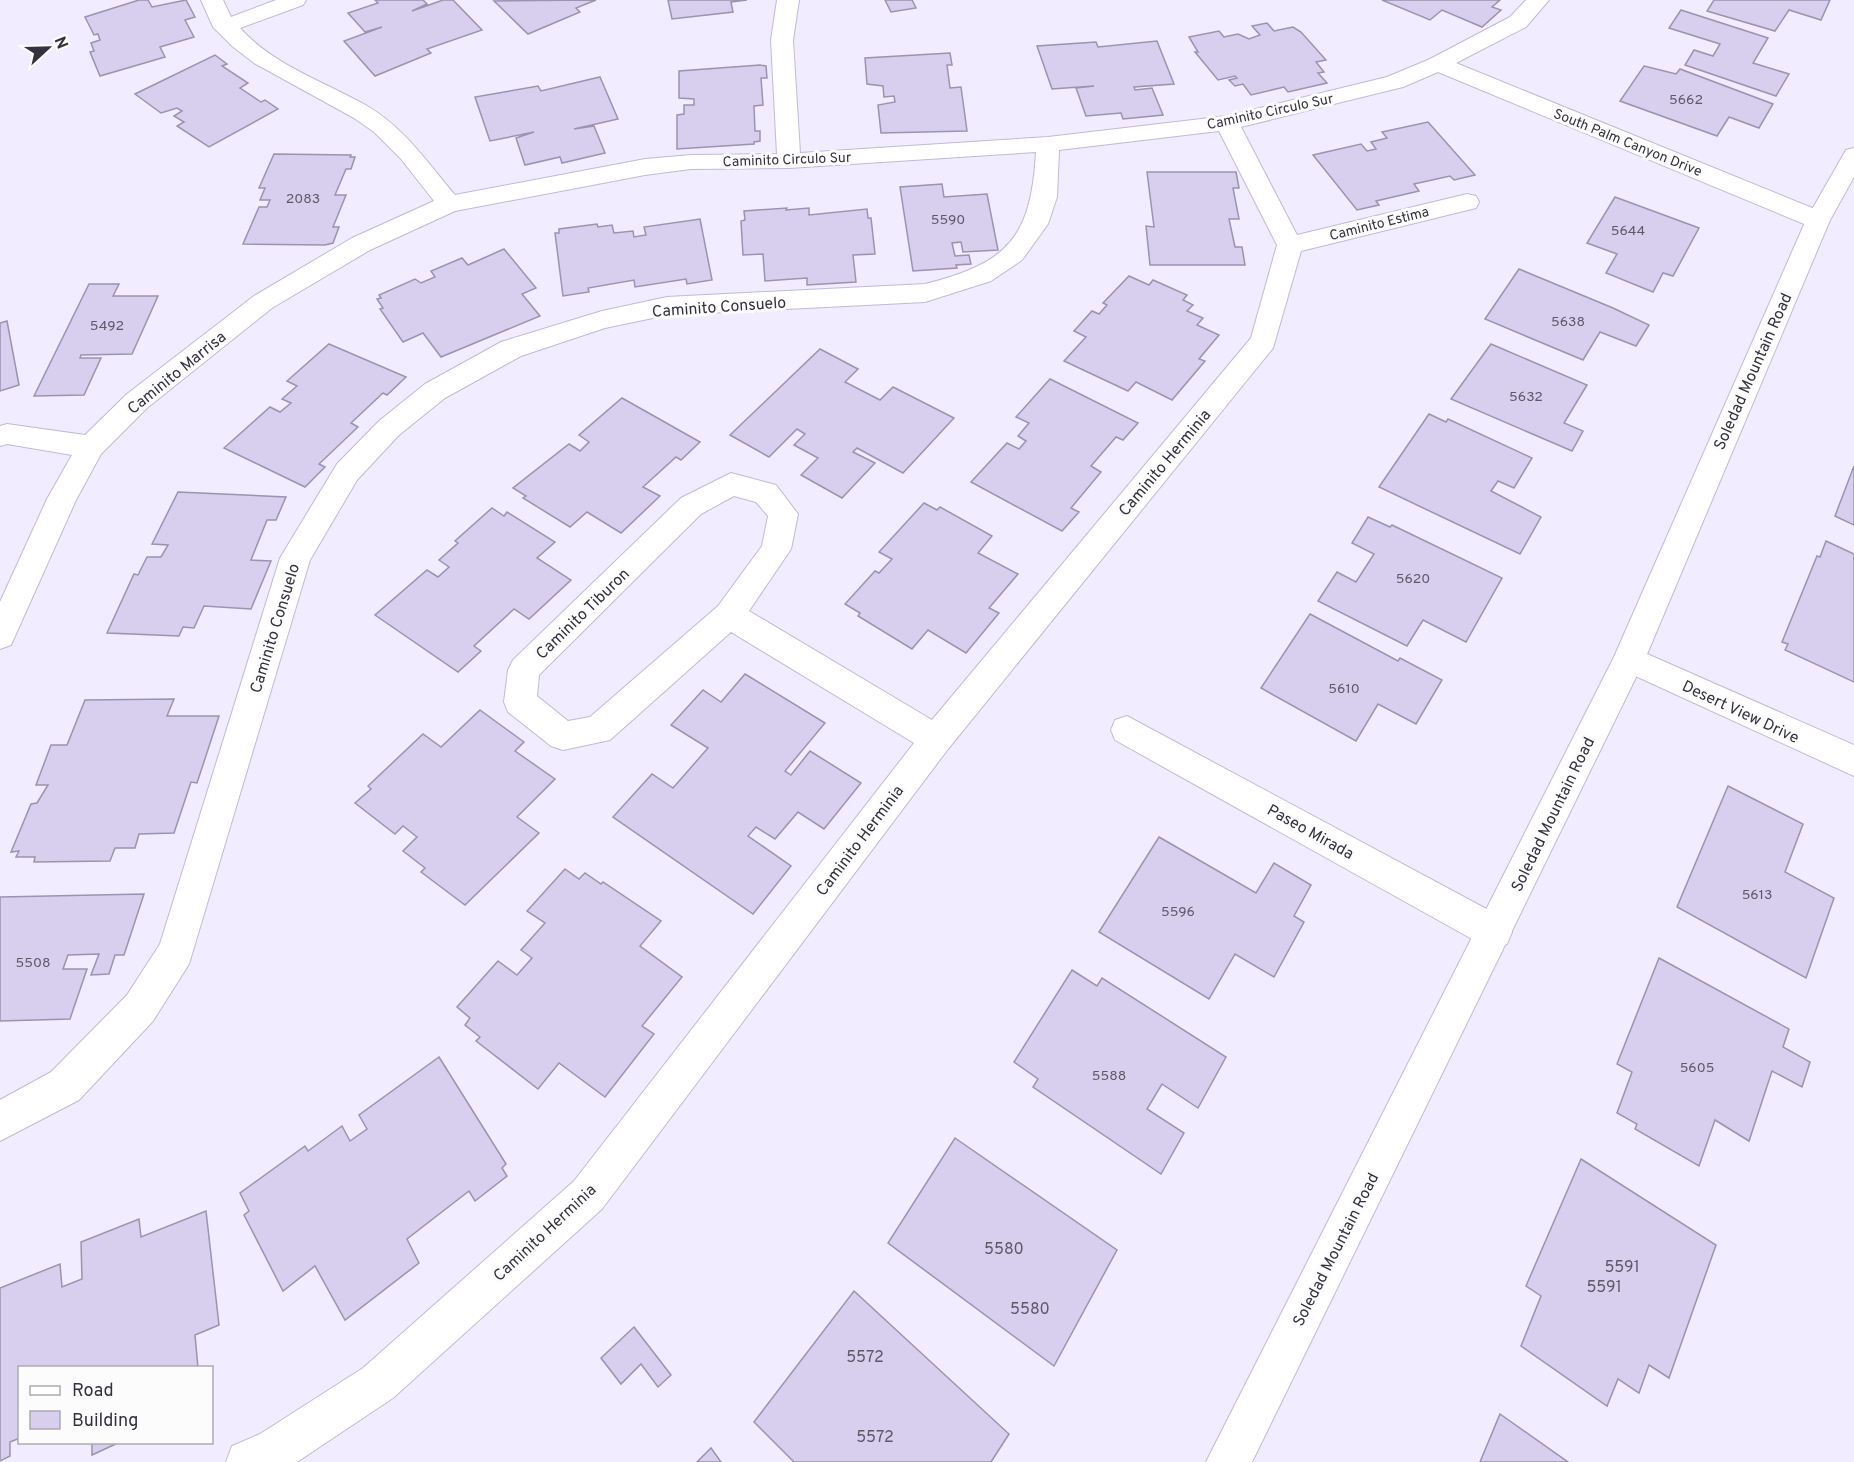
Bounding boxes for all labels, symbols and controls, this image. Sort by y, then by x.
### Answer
north arrow [18,18,78,78]
text: N [49,34,71,52]
street label: Caminito Circulo Sur [1206,91,1336,134]
house number: 5662 [1669,92,1703,109]
street label: South Palm Canyon Drive [1551,106,1704,181]
street label: Caminito Circulo Sur [722,150,852,171]
house number: 2083 [286,191,320,208]
street label: Caminito Estima [1328,204,1431,245]
house number: 5590 [931,212,965,229]
house number: 5644 [1611,223,1645,240]
street label: Soledad Mountain Road [1710,290,1797,453]
street label: Caminito Consuelo [651,293,787,323]
house number: 5638 [1551,314,1585,331]
house number: 5492 [90,318,124,335]
street label: Caminito Marrisa [124,328,231,420]
house number: 5632 [1509,389,1543,406]
street label: Caminito Herminia [1115,406,1216,521]
street label: Caminito Consuelo [247,561,305,696]
street label: Caminito Tiburon [532,565,635,664]
house number: 5620 [1396,571,1430,588]
street label: Desert View Drive [1678,677,1802,749]
house number: 5610 [1328,681,1360,698]
street label: Soledad Mountain Road [1508,734,1600,895]
street label: Caminito Herminia [812,782,909,901]
street label: Paseo Mirada [1263,801,1357,865]
house number: 5613 [1742,887,1772,904]
house number: 5596 [1161,904,1195,921]
house number: 5508 [16,955,50,972]
house number: 5605 [1680,1060,1714,1077]
house number: 5588 [1092,1068,1126,1085]
street label: Soledad Mountain Road [1289,1170,1384,1330]
street label: Caminito Herminia [490,1181,601,1286]
house number: 5580 [984,1240,1024,1260]
house number: 5591 [1604,1258,1640,1278]
house number: 5591 [1586,1278,1622,1298]
house number: 5580 [1010,1300,1050,1320]
house number: 5572 [846,1348,884,1368]
legend [18,1366,213,1444]
text: Road [72,1380,114,1403]
text: Building [72,1410,138,1433]
house number: 5572 [856,1428,894,1448]

